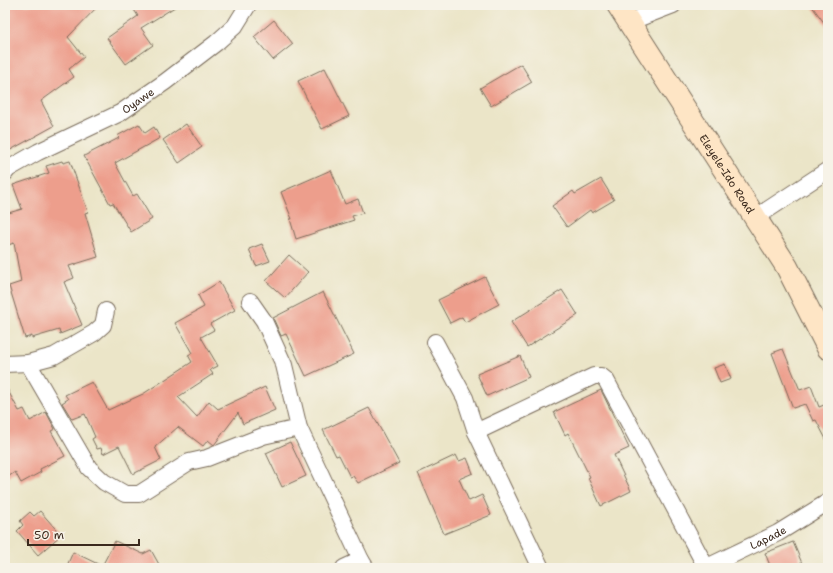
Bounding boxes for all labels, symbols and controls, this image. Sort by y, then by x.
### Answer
street label: Oyawe [119,84,157,117]
street label: Eleyele-Ido Road [696,131,758,217]
scale bar [28,521,139,547]
street label: Lapade [747,522,789,553]
text: 50 m [34,527,64,543]

